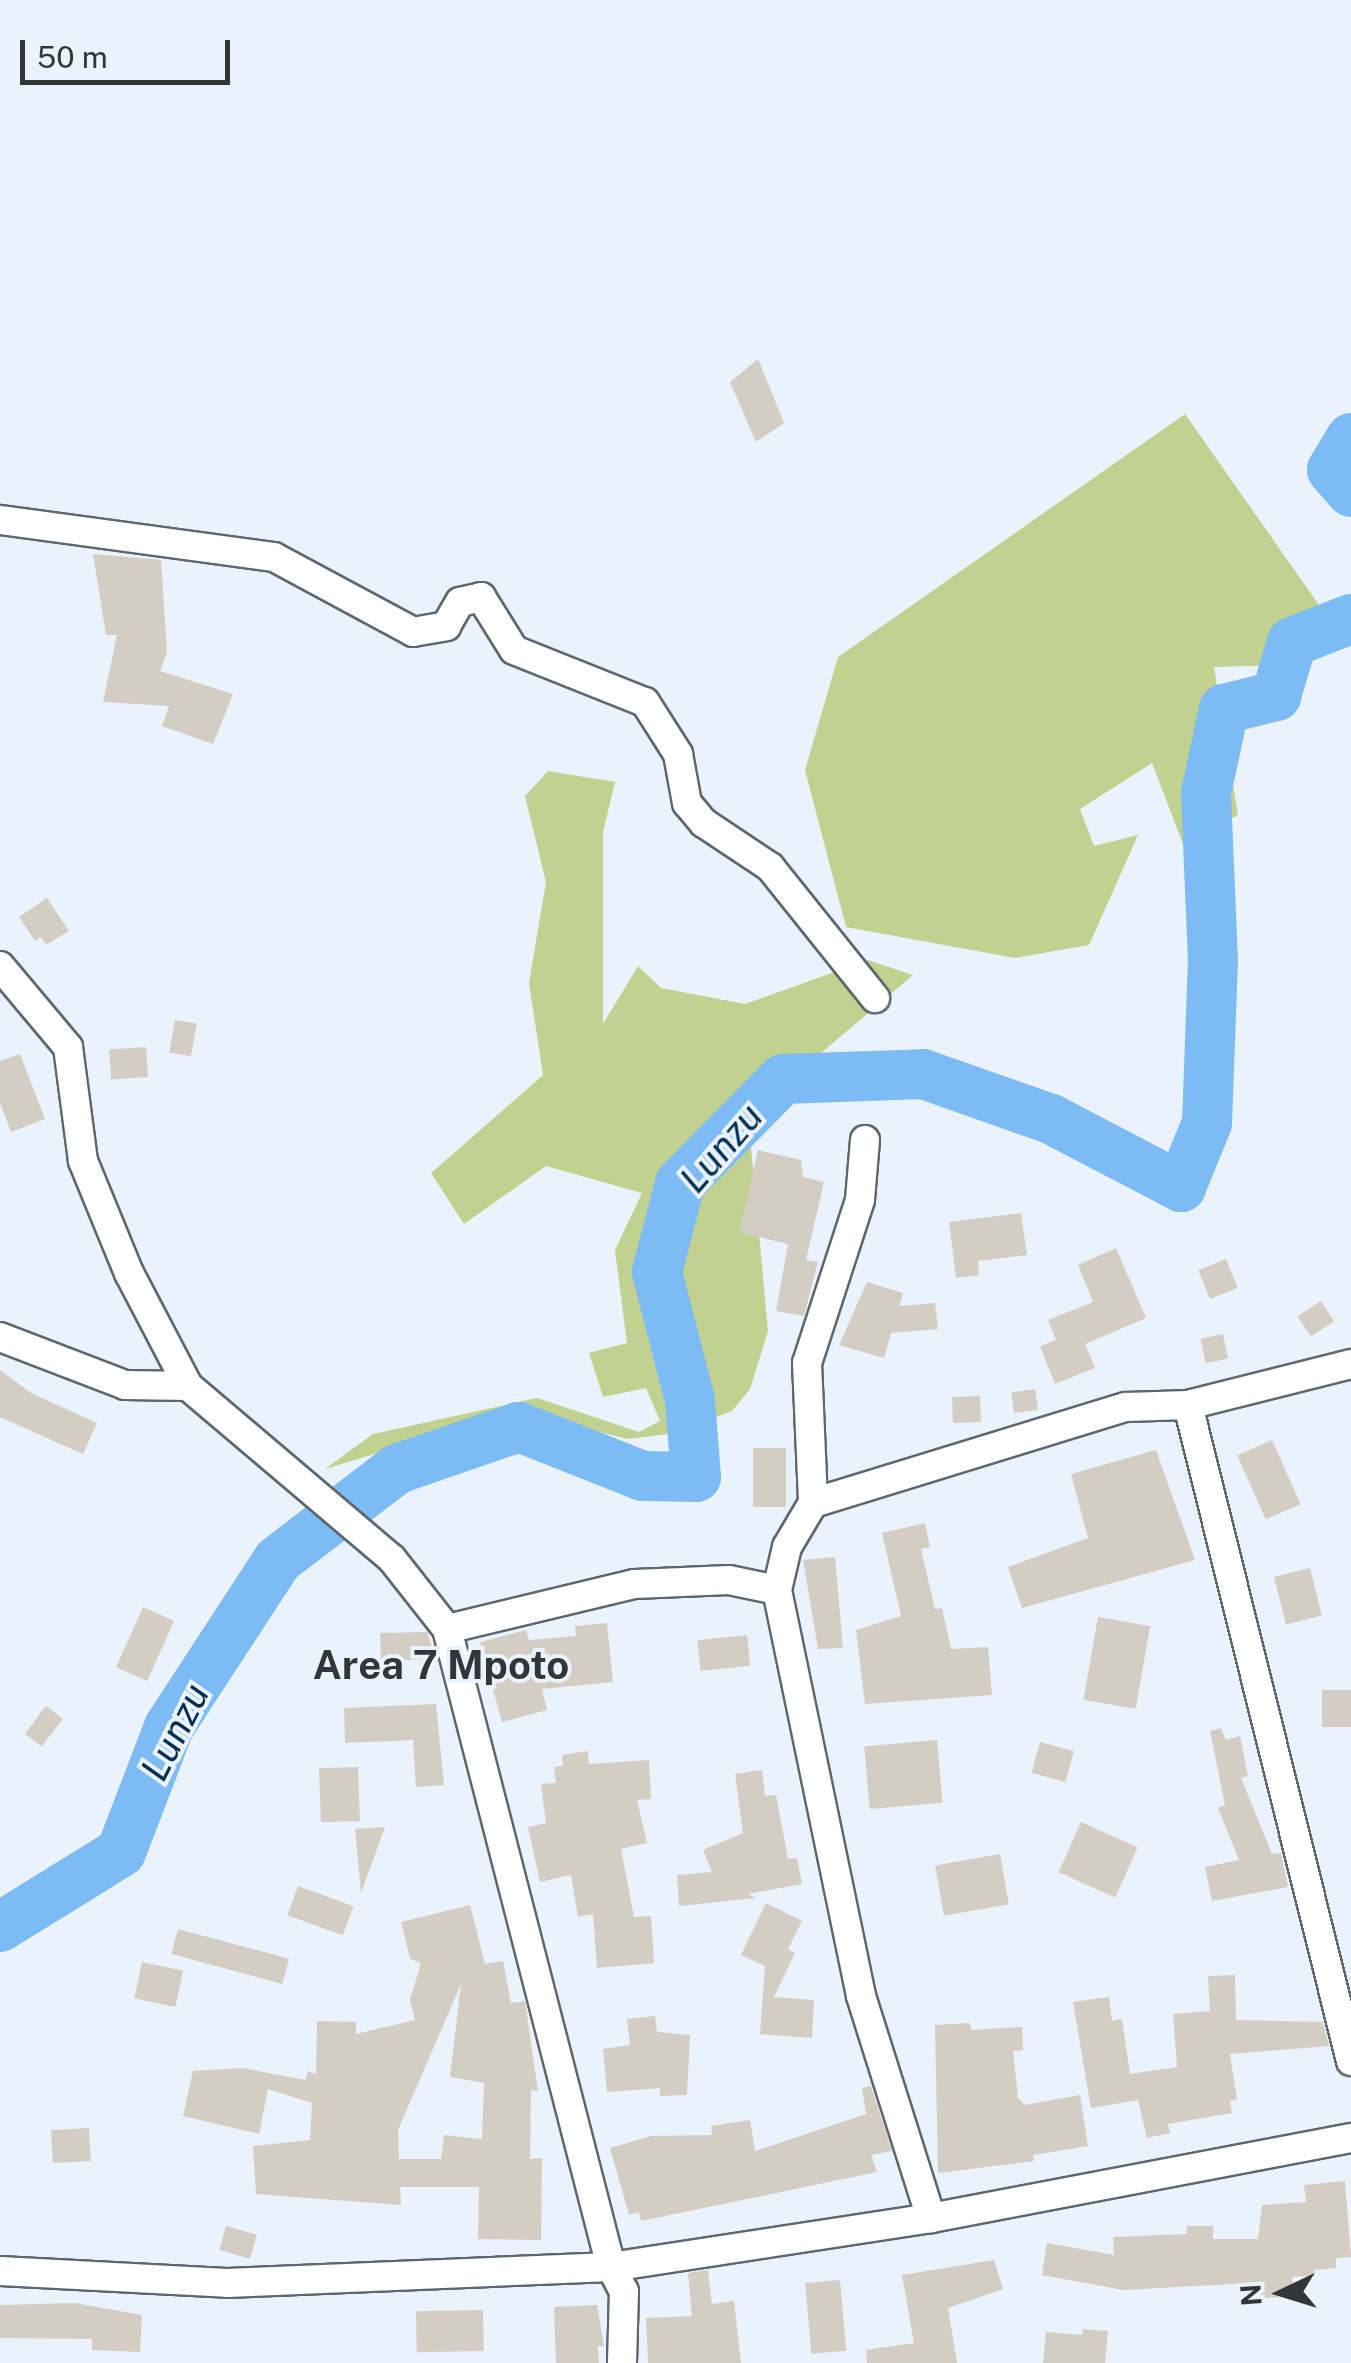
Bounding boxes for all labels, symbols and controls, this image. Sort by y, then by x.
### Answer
scale bar [25,20,235,82]
text: 50 m [37,39,108,75]
water label: Lunzu [670,1094,772,1202]
district label: Area 7 Mpoto [313,1641,569,1689]
water label: Lunzu [131,1676,219,1788]
north arrow [1231,2243,1331,2343]
text: N [1233,2283,1268,2307]

